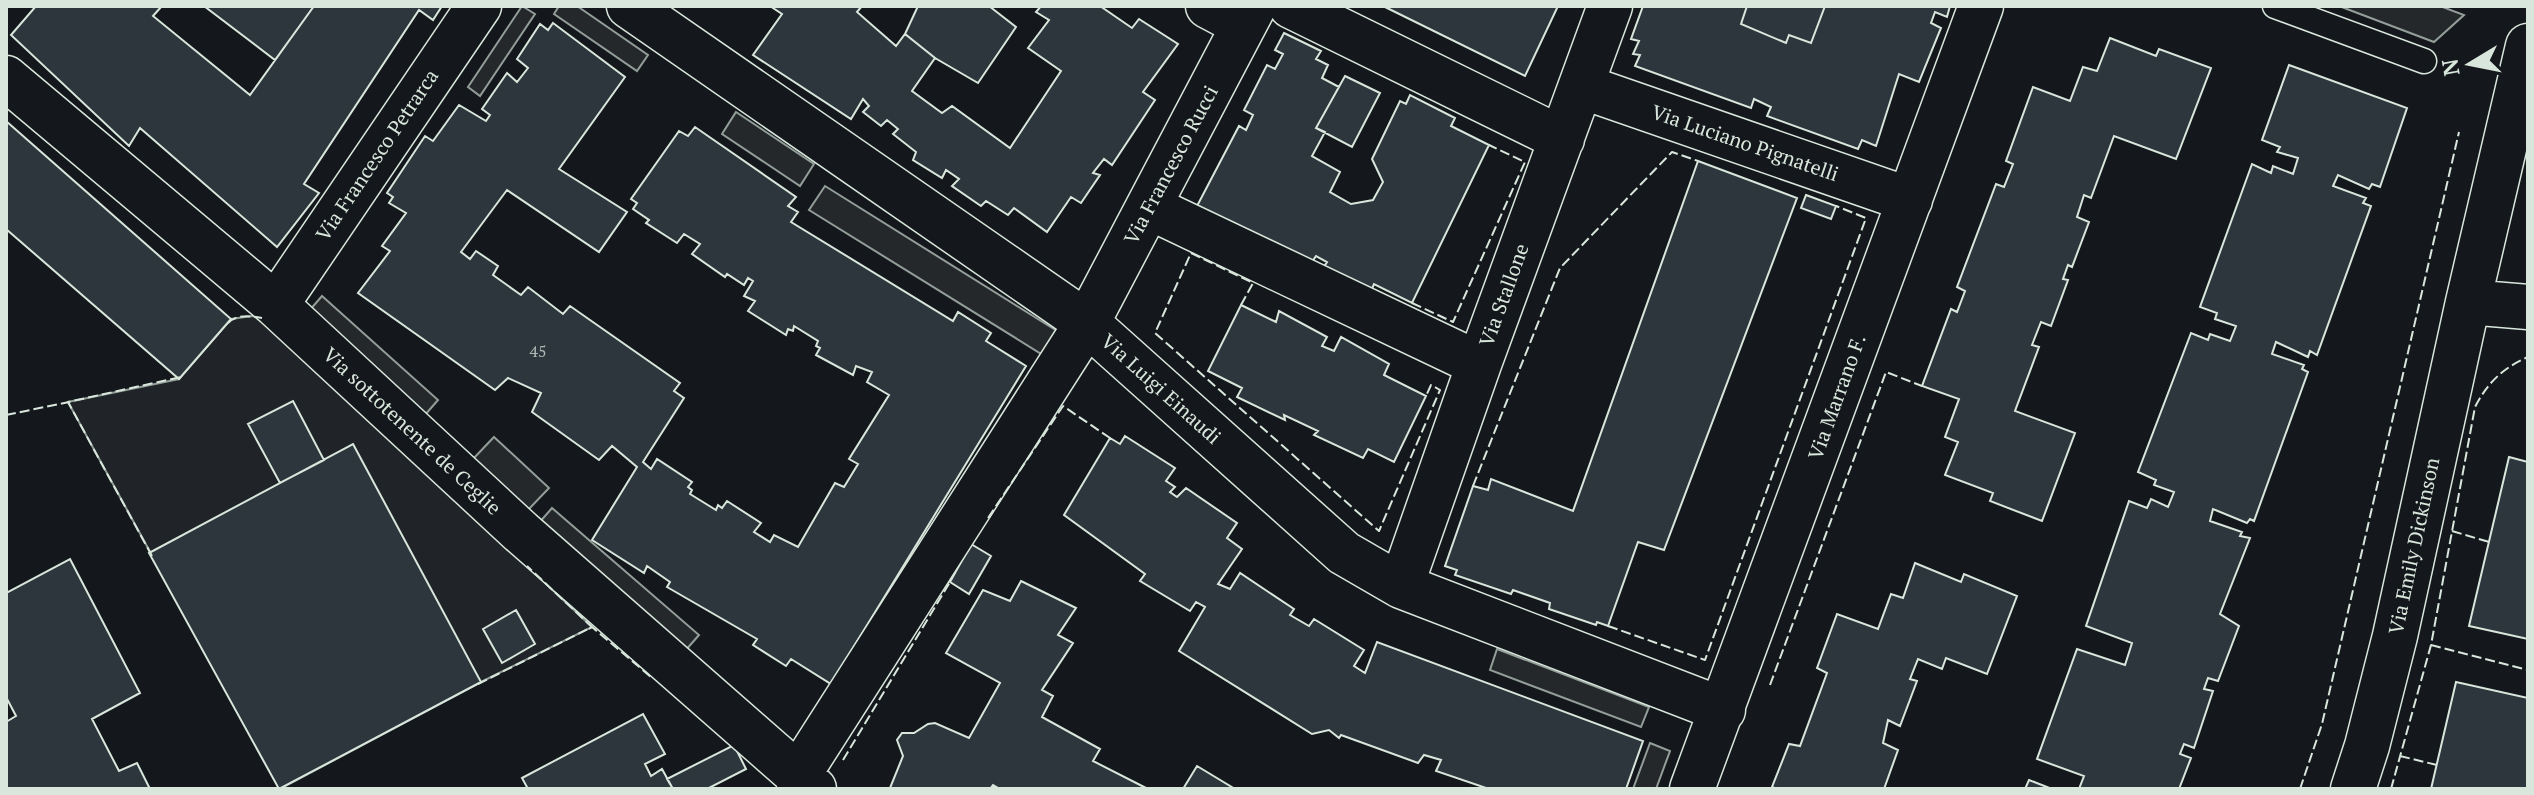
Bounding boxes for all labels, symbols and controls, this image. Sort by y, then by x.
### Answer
north arrow [2430,24,2510,104]
text: N [2434,57,2466,78]
street label: Via Francesco Petrarca [309,64,444,246]
street label: Via Francesco Rucci [1117,81,1224,249]
street label: Via Luciano Pignatelli [1648,98,1842,187]
street label: Via Stallone [1472,239,1535,350]
street label: Via Luigi Einaudi [1096,327,1227,450]
street label: Via Marrano F. [1801,330,1872,463]
house number: 45 [529,340,547,362]
street label: Via sottotenente de Ceglie [317,341,507,520]
street label: Via Emily Dickinson [2382,455,2445,637]

